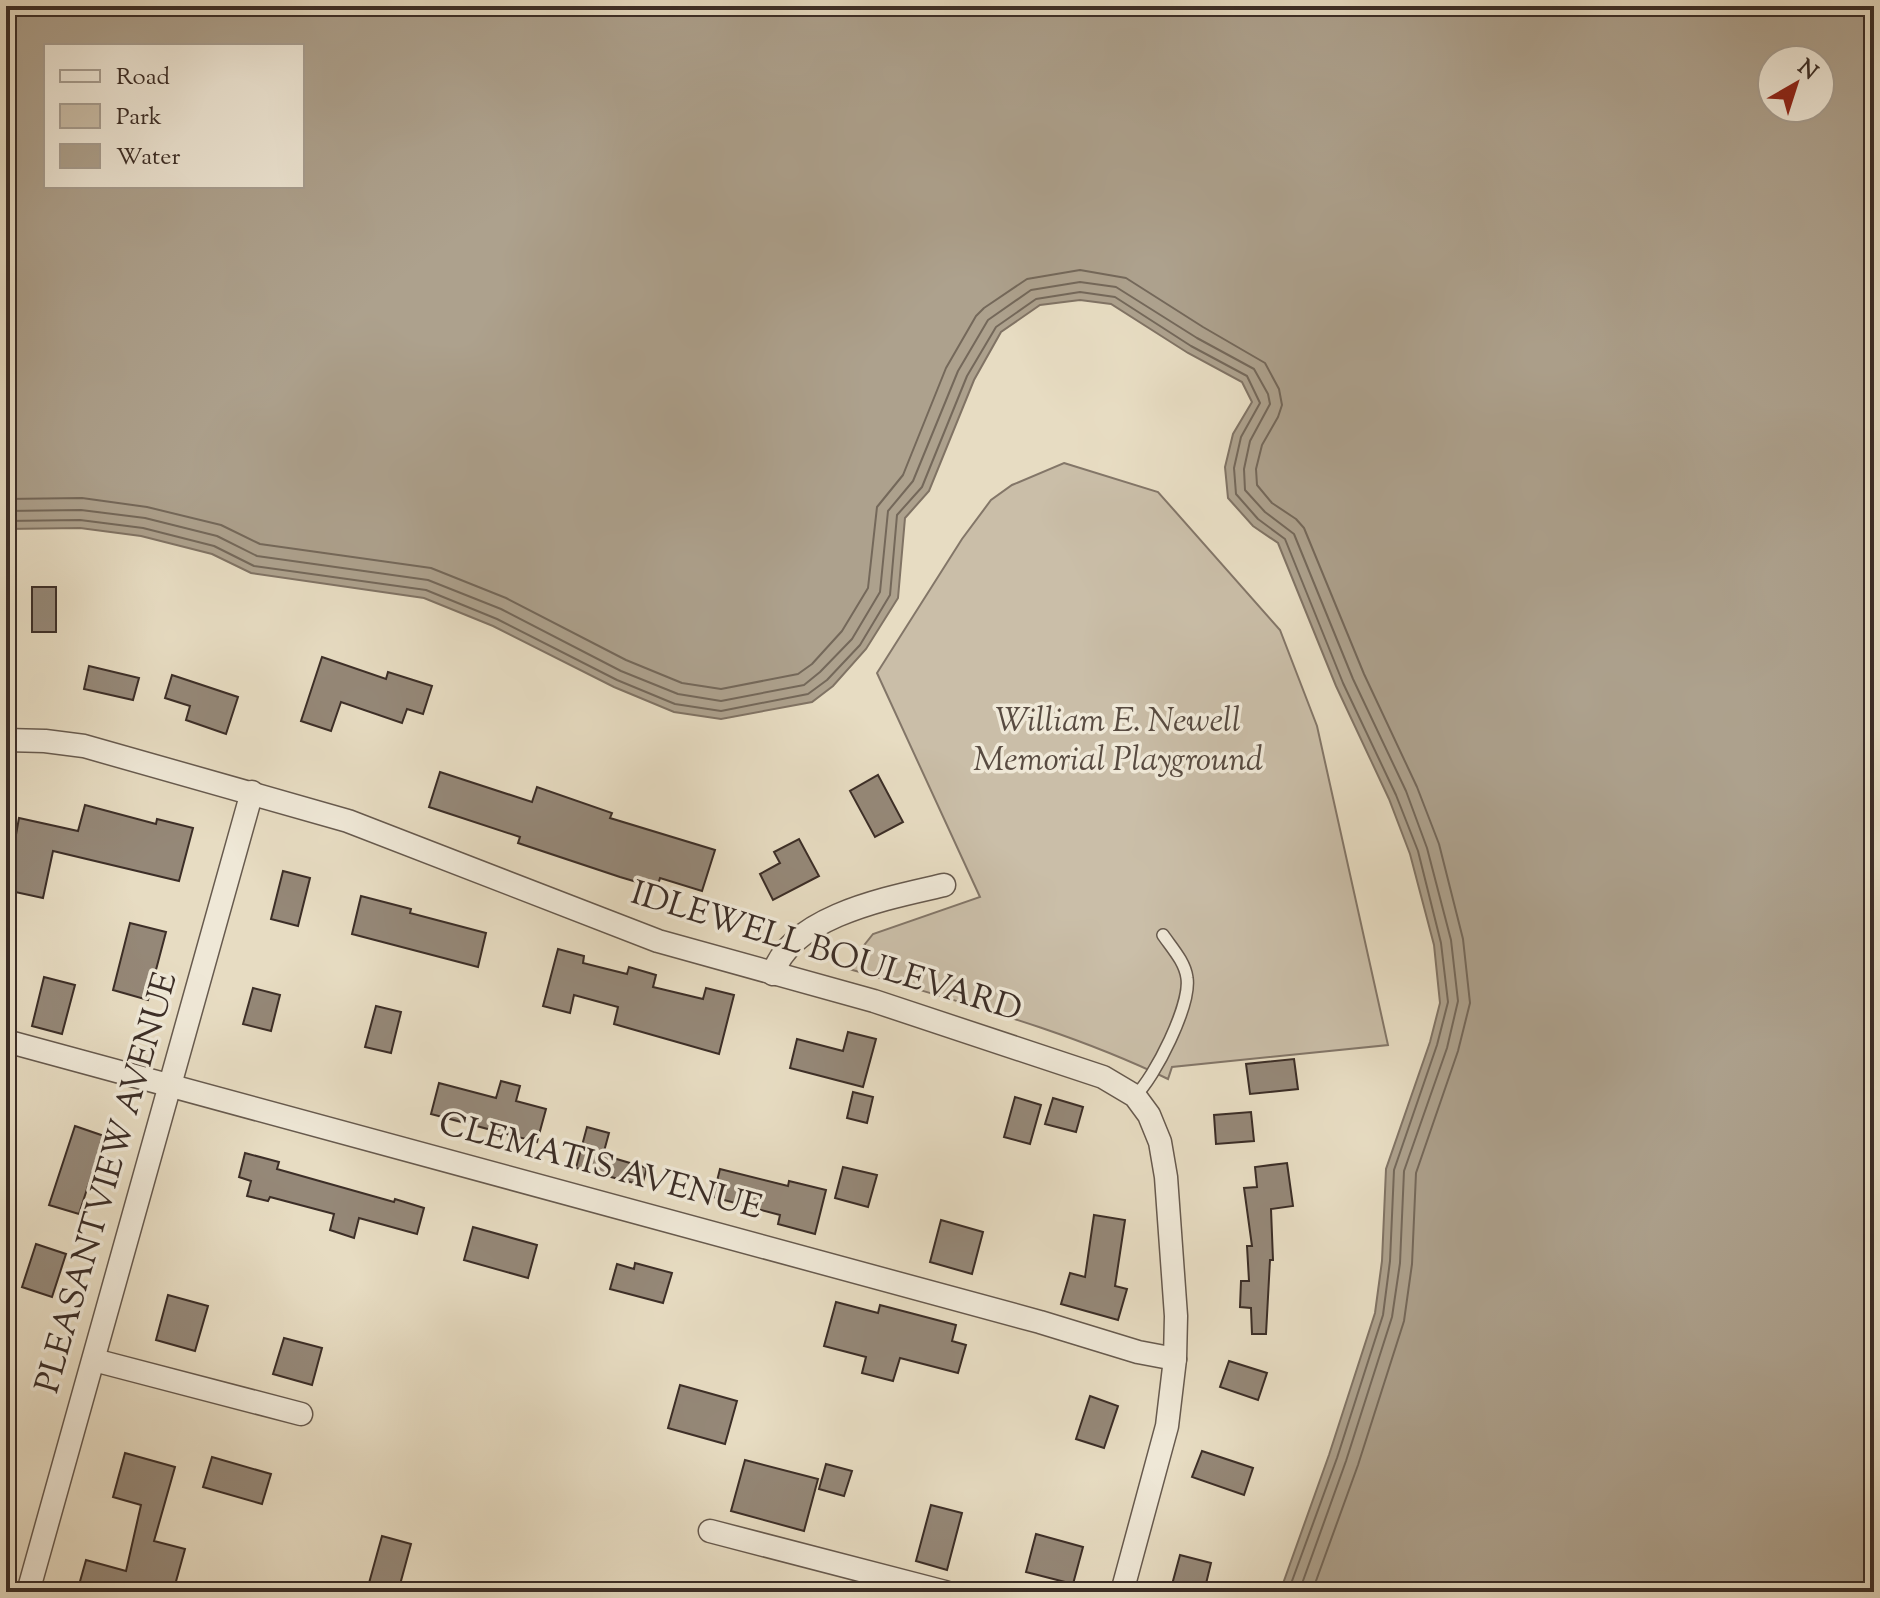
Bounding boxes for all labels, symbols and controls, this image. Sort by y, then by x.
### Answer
legend [44,44,304,188]
north arrow [1756,44,1836,124]
text: N [1790,53,1824,89]
text: Road [116,61,170,95]
text: Park [116,101,162,135]
text: Water [116,141,180,175]
park label: William E. Newell Memorial Playground [973,698,1263,786]
street label: IDLEWELL BOULEVARD [625,870,1027,1036]
street label: PLEASANTVIEW AVENUE [24,967,192,1399]
street label: CLEMATIS AVENUE [433,1100,767,1234]

